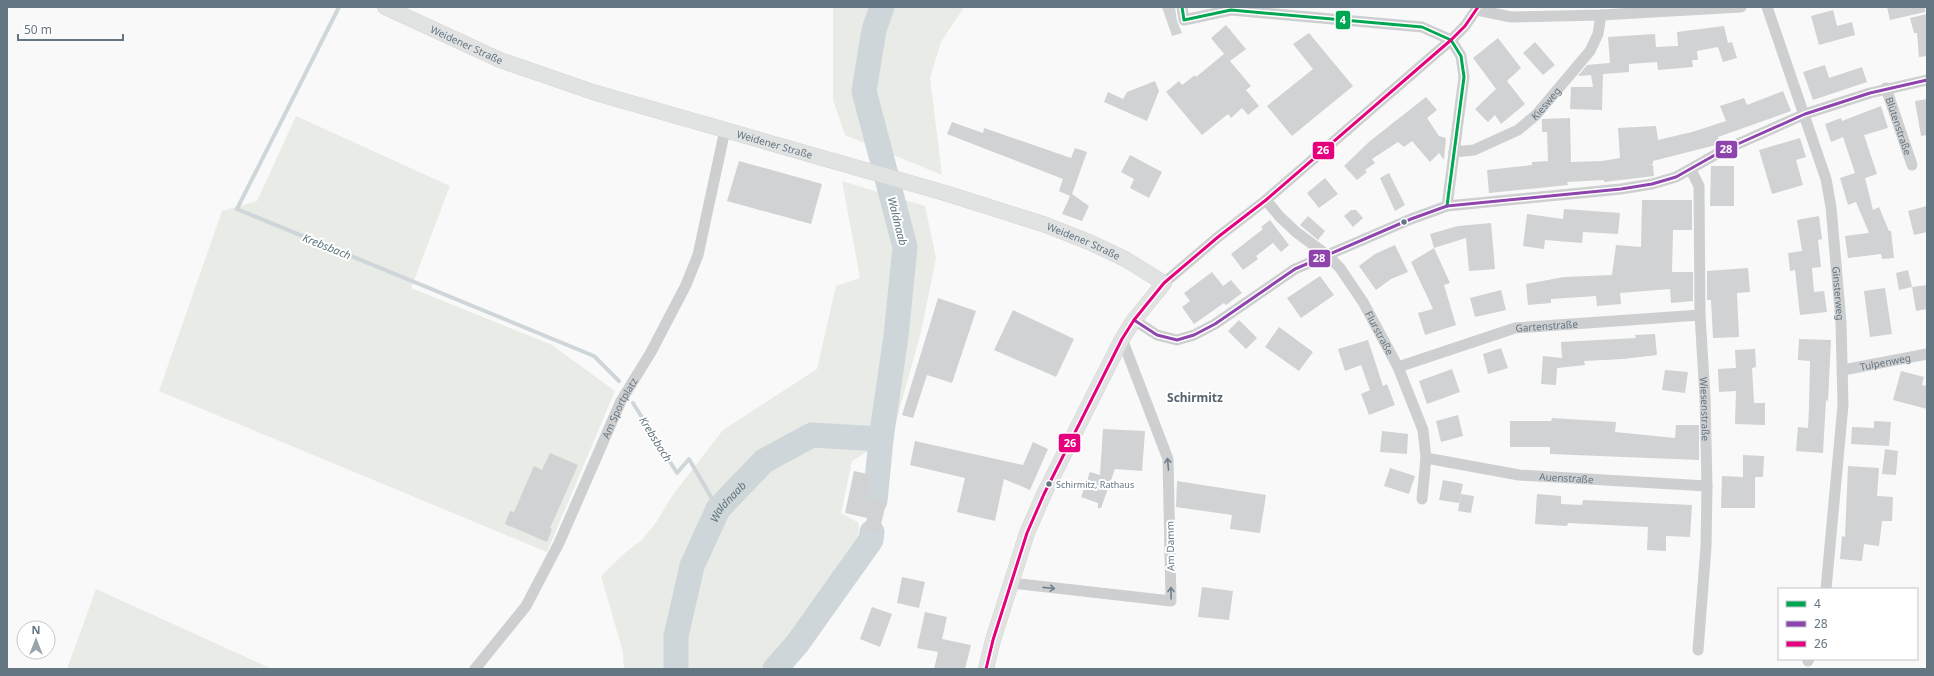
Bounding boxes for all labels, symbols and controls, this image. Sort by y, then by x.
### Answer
line badge: 4 [1335,10,1351,30]
text: 4 [1340,12,1347,27]
scale bar [18,16,123,42]
text: 50 m [24,21,52,38]
street label: Weidener Straße [428,22,506,68]
street label: Kiesweg [1528,84,1564,123]
street label: Blütenstraße [1882,95,1915,157]
street label: Weidener Straße [735,127,815,162]
line badge: 28 [1715,140,1738,159]
line badge: 26 [1312,141,1335,160]
text: 28 [1720,141,1732,156]
text: 26 [1317,142,1329,157]
water label: Waldnaab [885,195,911,247]
unlabelled marker [1399,217,1409,227]
street label: Weidener Straße [1045,219,1123,263]
water label: Krebsbach [301,230,353,262]
line badge: 28 [1308,249,1331,268]
text: 28 [1313,250,1325,265]
street label: Ginsterweg [1829,266,1848,321]
street label: Flurstraße [1362,308,1397,358]
street label: Gartenstraße [1515,317,1579,335]
street label: Tulpenweg [1859,350,1912,374]
street label: Am Sportplatz [598,375,641,441]
street label: Wiesenstraße [1697,377,1713,442]
district label: Schirmitz [1167,389,1223,406]
water label: Krebsbach [636,413,676,465]
line badge: 26 [1058,433,1081,453]
text: 26 [1064,435,1076,450]
one-way arrow [1164,457,1172,470]
street label: Auenstraße [1539,469,1594,486]
water label: Waldnaab [706,477,749,524]
place label: Schirmitz, Rathaus [1056,478,1134,491]
marker: Schirmitz, Rathaus [1044,479,1054,489]
street label: Am Damm [1163,521,1177,571]
one-way arrow [1042,584,1055,591]
one-way arrow [1167,587,1175,600]
legend [1778,588,1918,660]
text: 4 [1814,595,1821,612]
text: 28 [1814,615,1828,632]
north arrow [16,620,56,660]
text: N [32,622,40,637]
text: 26 [1814,635,1828,652]

